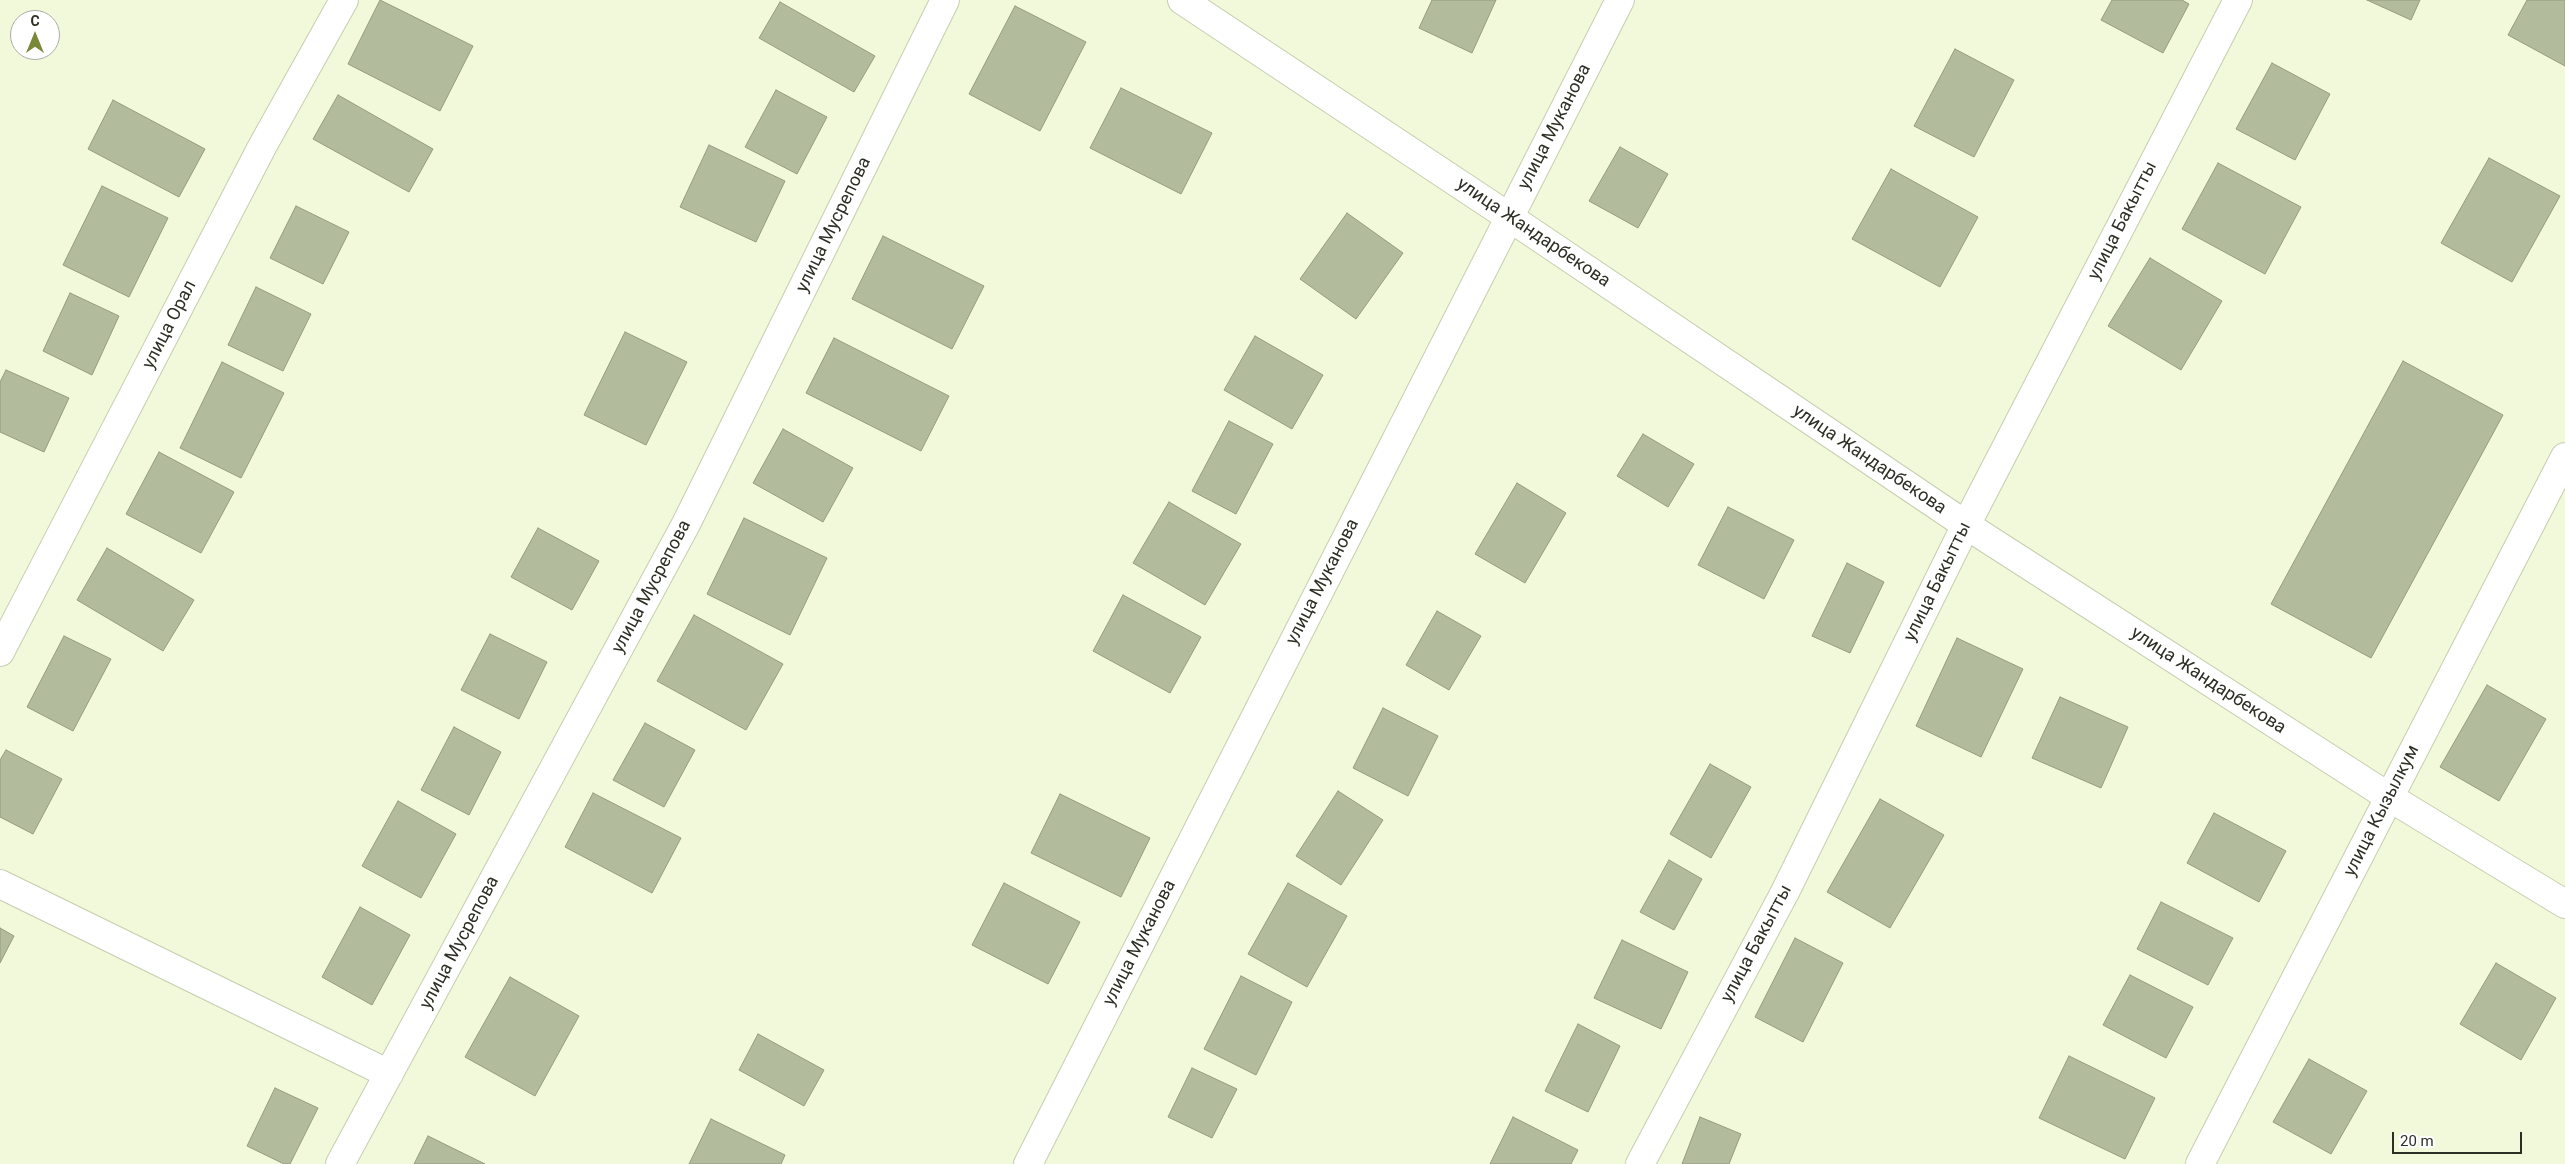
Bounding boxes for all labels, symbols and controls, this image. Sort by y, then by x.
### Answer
north arrow [10,10,60,60]
text: С [30,13,40,29]
street label: улица Муканова [1514,60,1596,194]
street label: улица Мусрепова [792,154,876,296]
street label: улица Бакытты [2084,158,2162,284]
street label: улица Жандарбекова [1452,174,1614,292]
street label: улица Орал [138,277,202,373]
street label: улица Жандарбекова [1788,401,1950,519]
street label: улица Муканова [1282,515,1364,649]
street label: улица Мусрепова [608,517,696,657]
street label: улица Бакытты [1900,519,1976,645]
street label: улица Жандарбекова [2126,623,2290,739]
street label: улица Кызылкум [2340,742,2424,880]
street label: улица Мусрепова [416,873,504,1013]
street label: улица Муканова [1099,876,1181,1010]
street label: улица Бакытты [1717,882,1797,1006]
scale bar [2395,1122,2525,1154]
text: 20 m [2400,1132,2434,1150]

